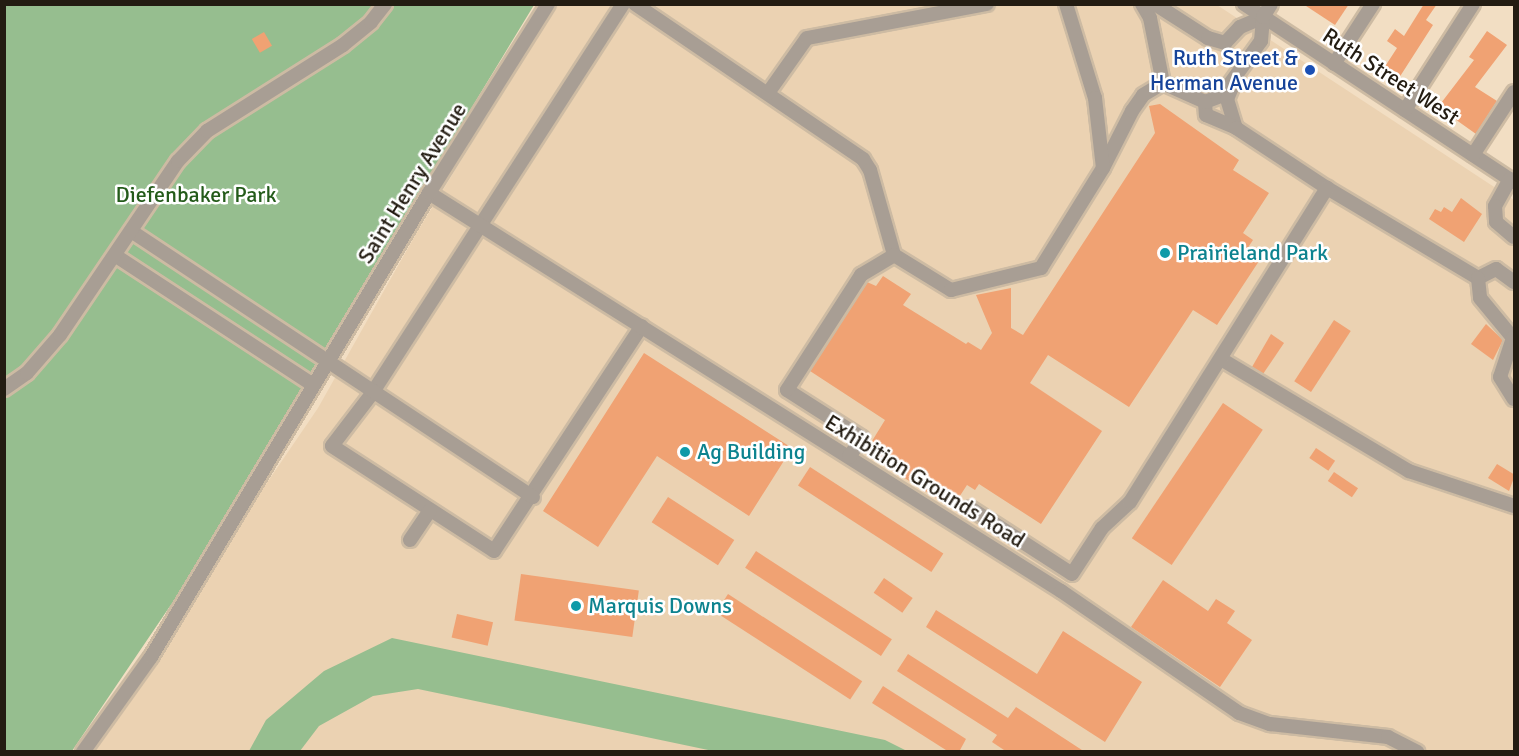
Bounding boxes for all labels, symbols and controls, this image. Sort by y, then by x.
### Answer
street label: Ruth Street West [1318,22,1464,130]
place label: Ruth Street & Herman Avenue [1150,44,1298,96]
marker: Ruth Street & Herman Avenue [1303,63,1317,77]
street label: Saint Henry Avenue [352,98,472,268]
park label: Diefenbaker Park [116,182,276,208]
place label: Prairieland Park [1177,240,1328,266]
marker: Prairieland Park [1158,246,1172,260]
street label: Exhibition Grounds Road [820,409,1030,553]
place label: Ag Building [697,439,805,465]
marker: Ag Building [678,445,692,459]
place label: Marquis Downs [588,593,732,619]
marker: Marquis Downs [569,599,583,613]

